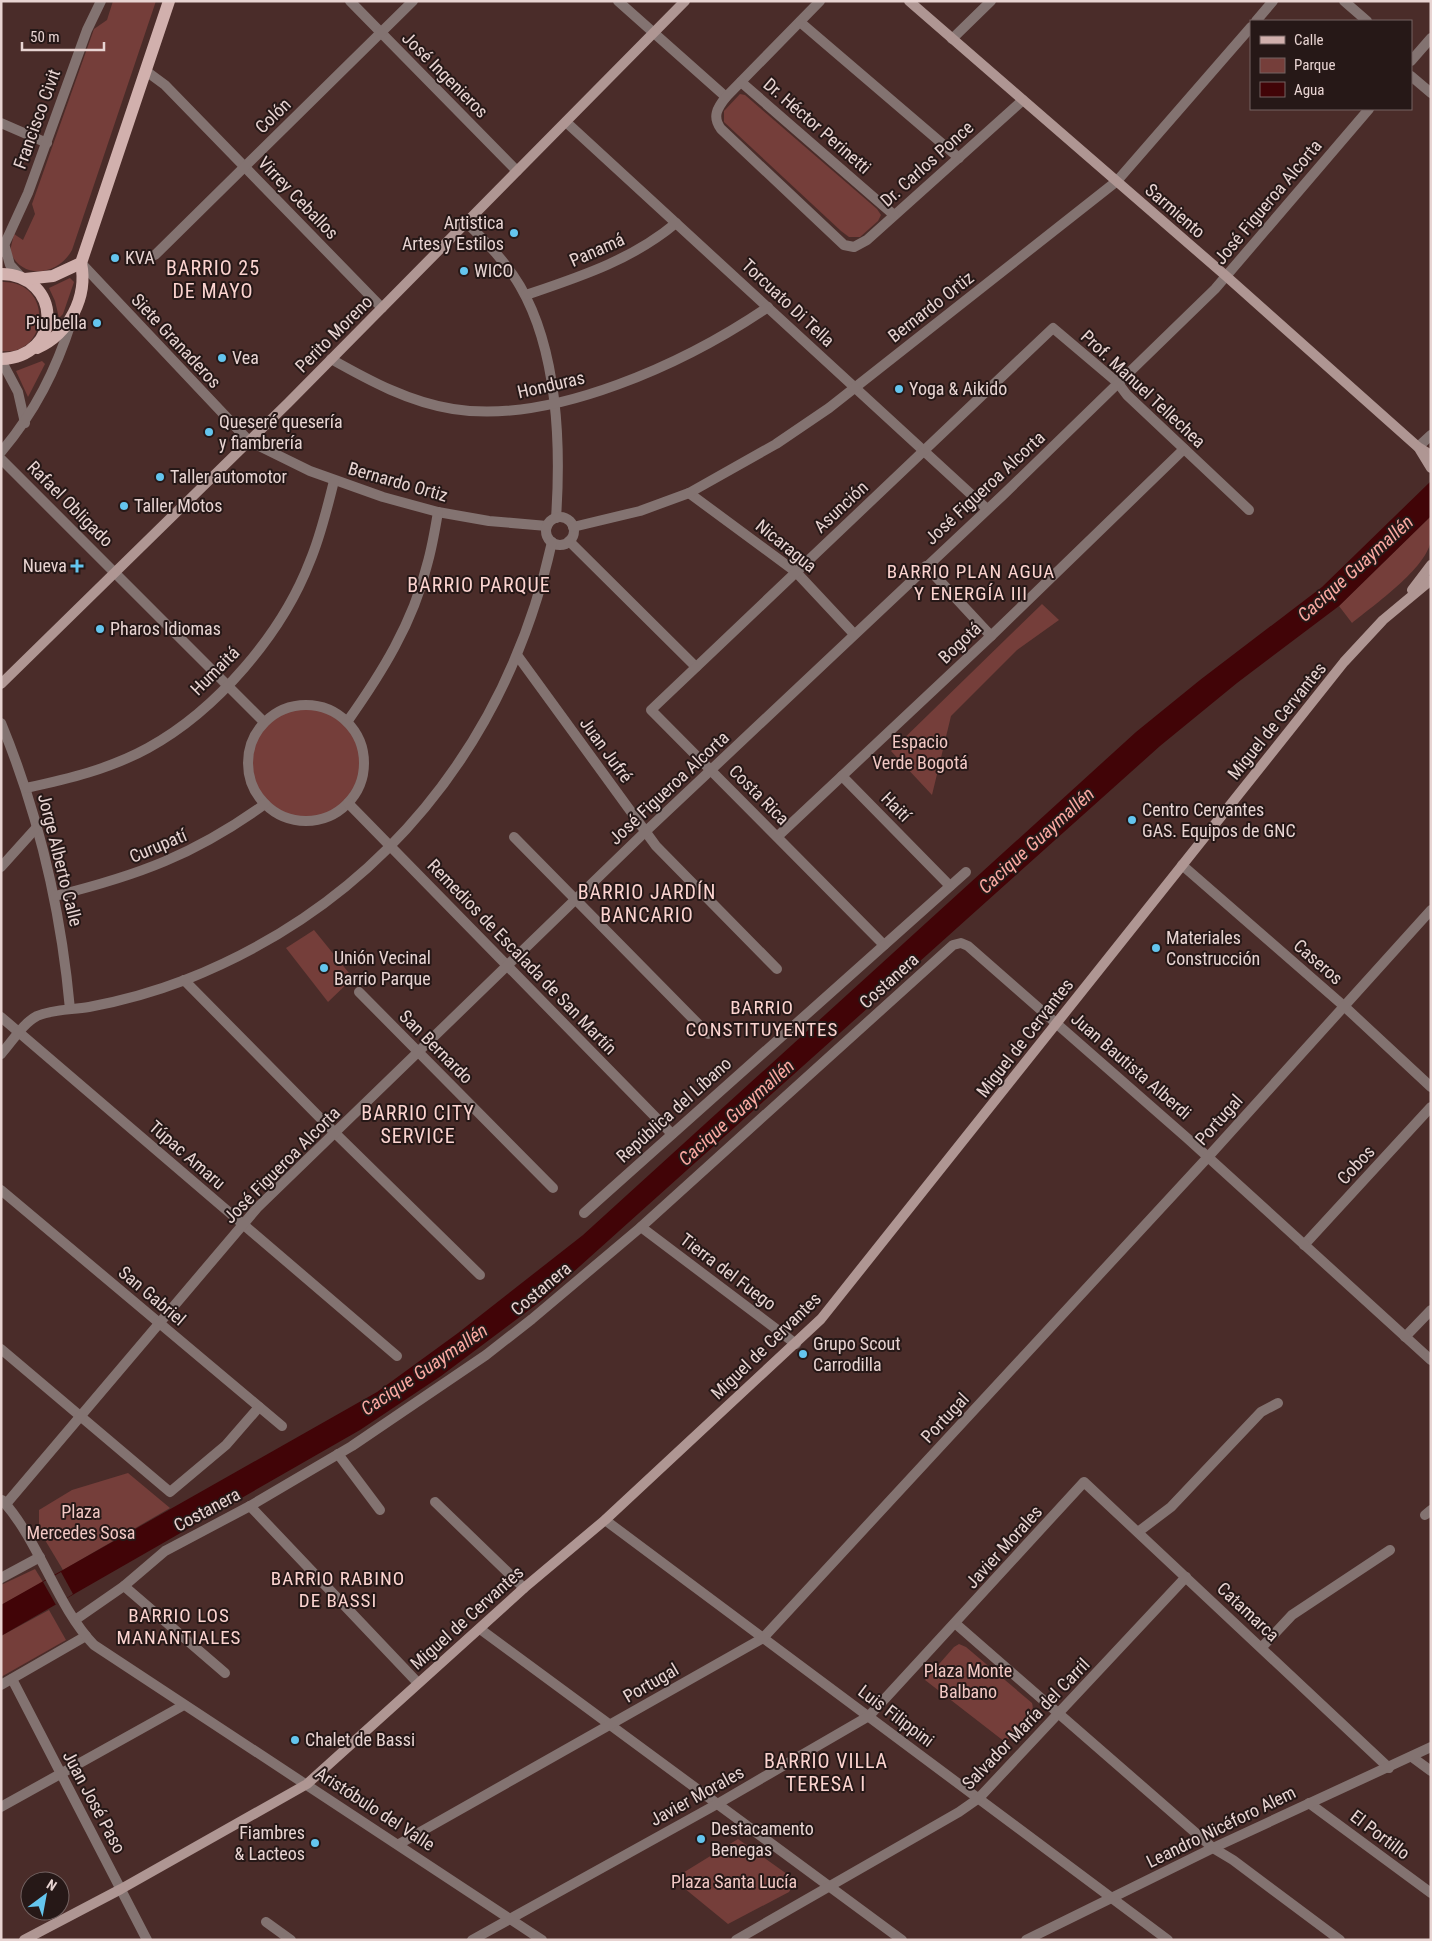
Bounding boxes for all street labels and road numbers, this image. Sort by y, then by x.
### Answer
street label: José Ingenieros [398,27,493,122]
street label: Francisco Civit [9,66,64,172]
street label: Dr. Héctor Perinetti [759,73,875,178]
street label: Colón [251,94,295,137]
street label: Dr. Carlos Ponce [876,116,977,211]
street label: José Figueroa Alcorta [1209,135,1326,268]
street label: Virrey Ceballos [254,152,343,243]
street label: Sarmiento [1141,179,1210,242]
street label: Panamá [566,228,628,271]
street label: Torcuato Di Tella [738,254,839,351]
street label: Bernardo Ortiz [884,267,978,346]
street label: Siete Granaderos [127,289,225,392]
street label: Perito Moreno [291,291,377,377]
street label: Prof. Manuel Tellechea [1077,326,1210,452]
street label: Honduras [515,367,587,402]
street label: José Figueroa Alcorta [920,427,1049,549]
street label: Rafael Obligado [23,456,118,551]
street label: Bernardo Ortiz [346,457,450,506]
street label: Asunción [809,476,872,537]
street label: Nicaragua [752,515,821,576]
street label: Bogotá [934,618,985,668]
street label: Humaitá [186,642,243,699]
street label: Miguel de Cervantes [1223,658,1330,784]
street label: Juan Jufré [576,713,637,787]
street label: José Figueroa Alcorta [604,727,733,849]
street label: Costa Rica [725,760,794,829]
street label: Haití [877,787,916,826]
street label: Jorge Alberto Calle [34,791,87,928]
street label: Curupatí [126,824,190,867]
street label: Remedios de Escalada de San Martín [423,855,621,1059]
street label: Caseros [1290,935,1347,989]
street label: Costanera [855,949,923,1013]
street label: Miguel de Cervantes [972,974,1077,1101]
street label: San Bernardo [395,1006,477,1088]
street label: Juan Bautista Alberdi [1067,1008,1196,1123]
street label: República del Líbano [612,1052,735,1167]
street label: Portugal [1191,1090,1247,1149]
street label: José Figueroa Alcorta [219,1102,344,1227]
street label: Túpac Amaru [145,1116,230,1193]
street label: Cobos [1332,1141,1379,1188]
street label: Tierra del Fuego [676,1229,780,1314]
street label: Costanera [506,1257,575,1320]
street label: San Gabriel [114,1262,190,1330]
street label: Miguel de Cervantes [706,1288,825,1403]
street label: Portugal [916,1388,973,1447]
street label: Costanera [170,1483,244,1536]
street label: Javier Morales [961,1501,1046,1592]
street label: Miguel de Cervantes [406,1561,527,1674]
street label: Catamarca [1213,1578,1284,1646]
street label: Salvador María del Carril [958,1654,1094,1794]
street label: Portugal [619,1658,682,1707]
street label: Luis Filippini [854,1680,938,1751]
street label: Juan José Paso [59,1747,130,1857]
street label: Javier Morales [646,1761,747,1830]
street label: Aristóbulo del Valle [312,1762,439,1855]
street label: Leandro Nicéforo Alem [1143,1781,1299,1872]
street label: El Portillo [1347,1806,1414,1864]

